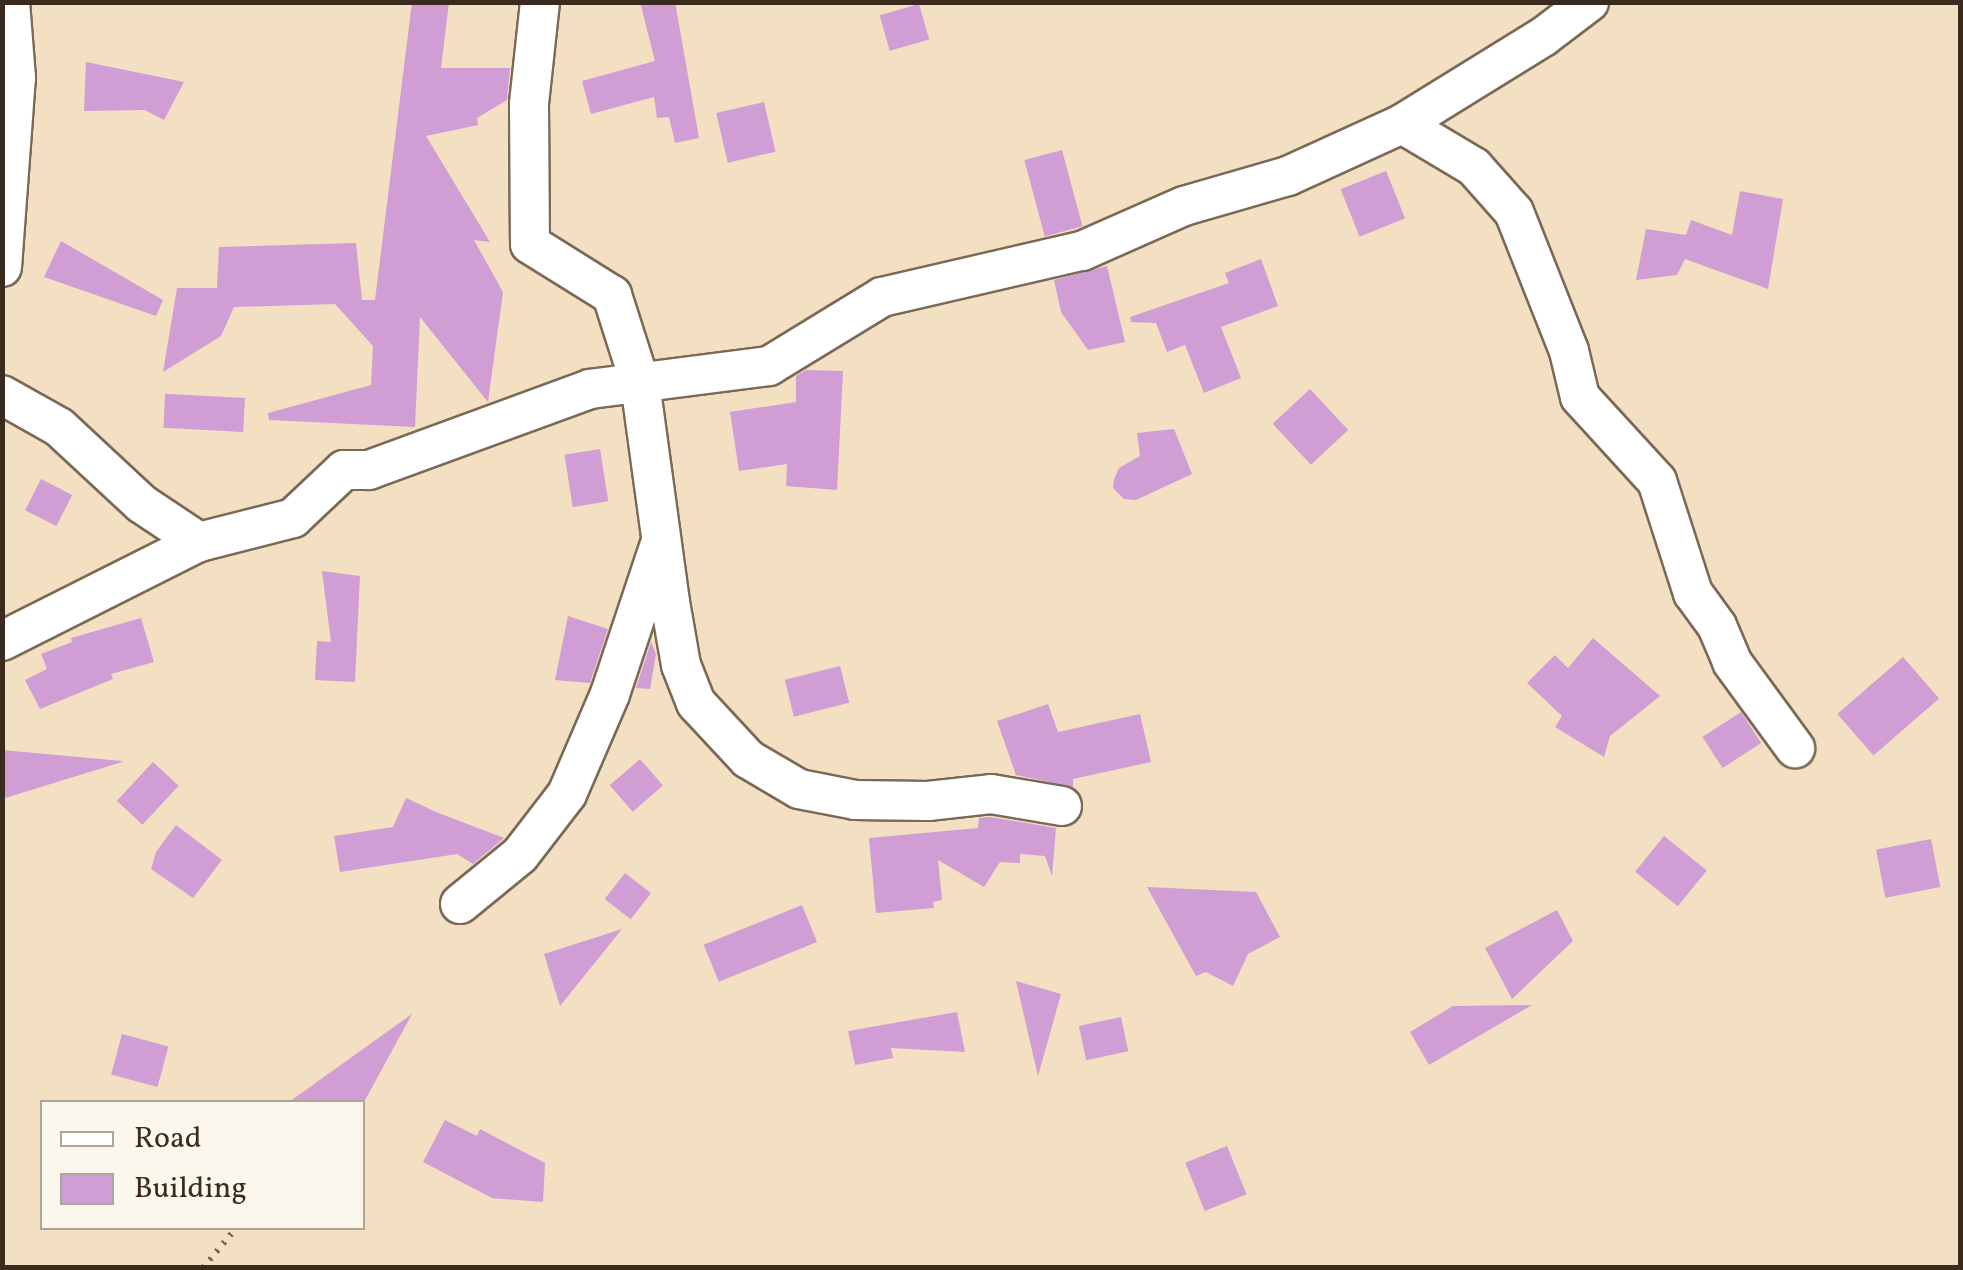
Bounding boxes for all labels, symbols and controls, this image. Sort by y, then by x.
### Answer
legend [40,1100,365,1230]
text: Road [134,1118,202,1160]
text: Building [134,1168,247,1210]

